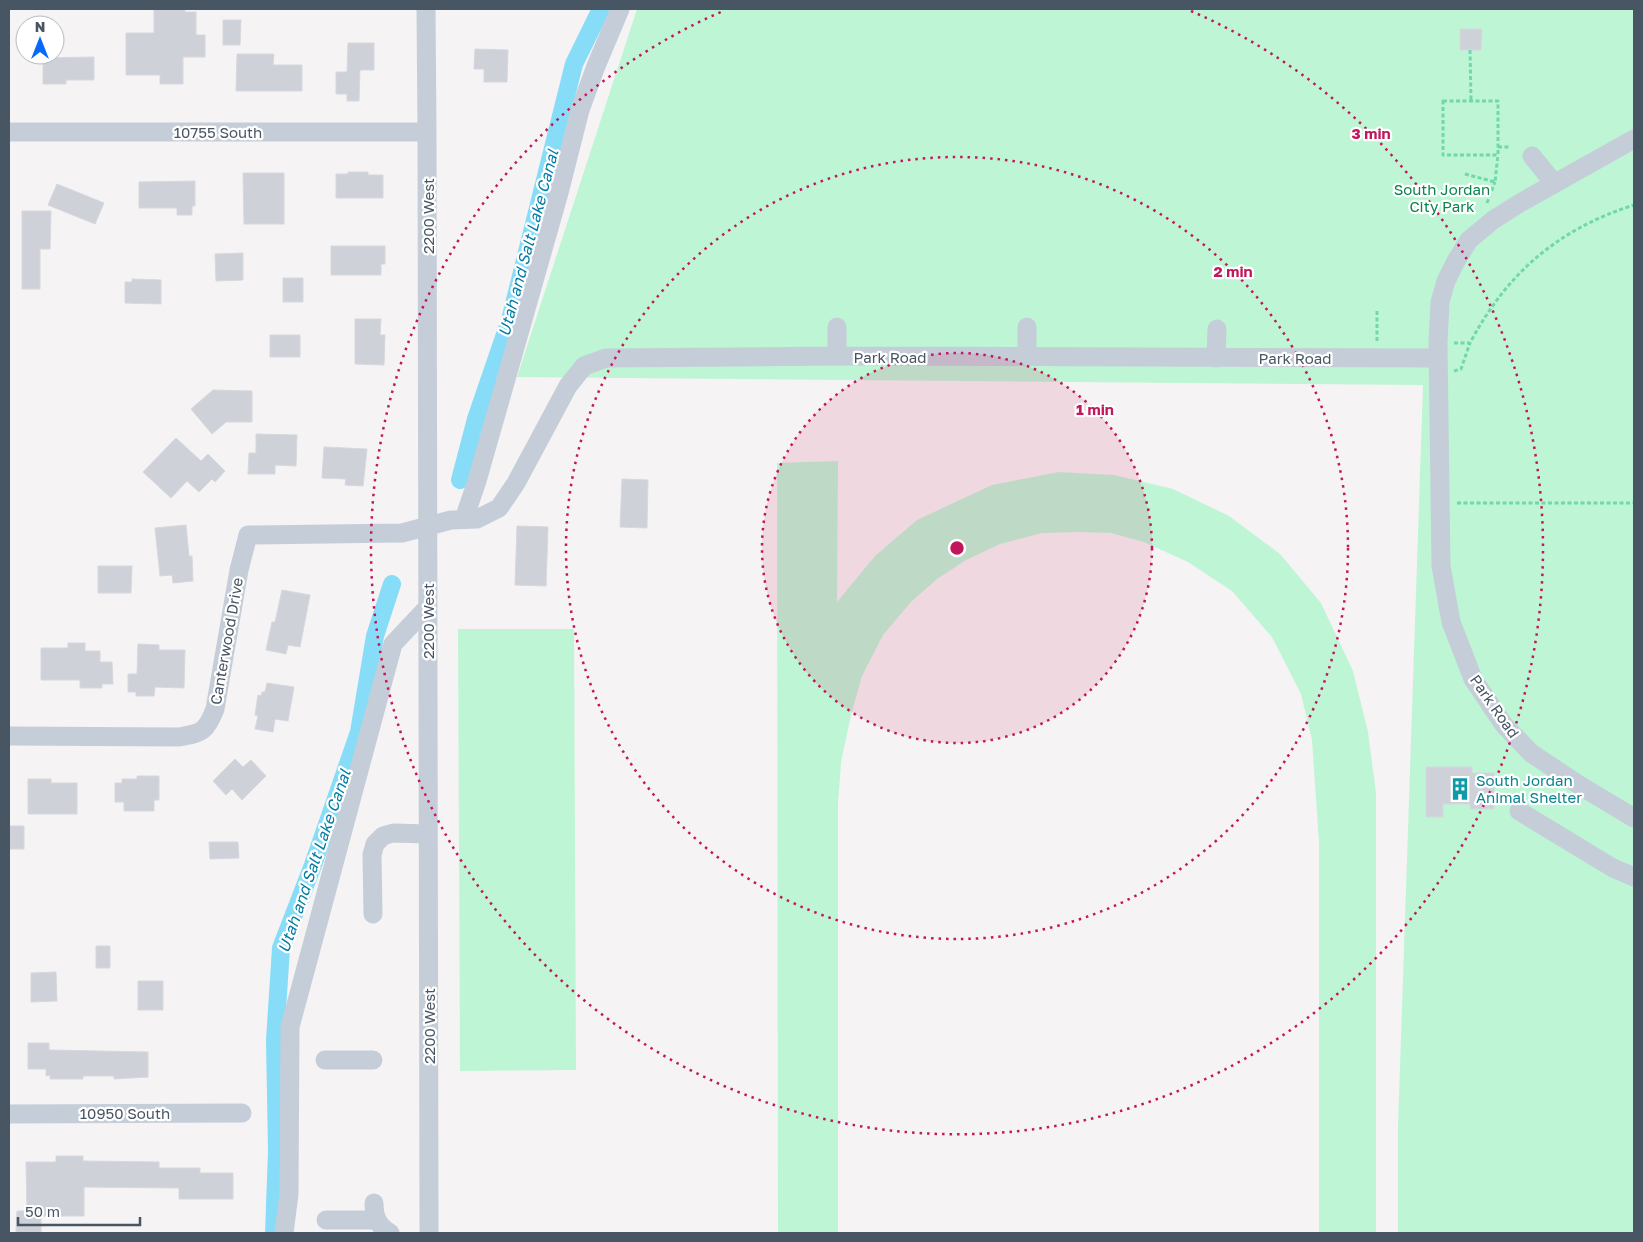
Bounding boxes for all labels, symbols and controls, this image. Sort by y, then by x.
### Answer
north arrow [15,15,65,65]
text: N [35,18,45,35]
street label: 10755 South [174,123,262,141]
text: 3 min [1351,124,1391,142]
water label: Utah and Salt Lake Canal [493,147,563,339]
street label: 2200 West [419,178,437,254]
park label: South Jordan City Park [1394,180,1490,215]
text: 2 min [1213,262,1253,280]
street label: Park Road [854,348,926,366]
street label: Park Road [1259,349,1331,367]
text: 1 min [1076,400,1114,418]
centre of rings [948,539,966,557]
street label: Canterwood Drive [206,576,246,706]
street label: 2200 West [419,583,437,659]
street label: Park Road [1467,671,1523,741]
water label: Utah and Salt Lake Canal [273,766,355,955]
place label: South Jordan Animal Shelter [1476,771,1582,806]
building icon: South Jordan Animal Shelter [1447,776,1473,802]
street label: 2200 West [420,988,438,1064]
street label: 10950 South [80,1104,170,1122]
scale bar [18,1194,140,1226]
text: 50 m [25,1202,60,1220]

